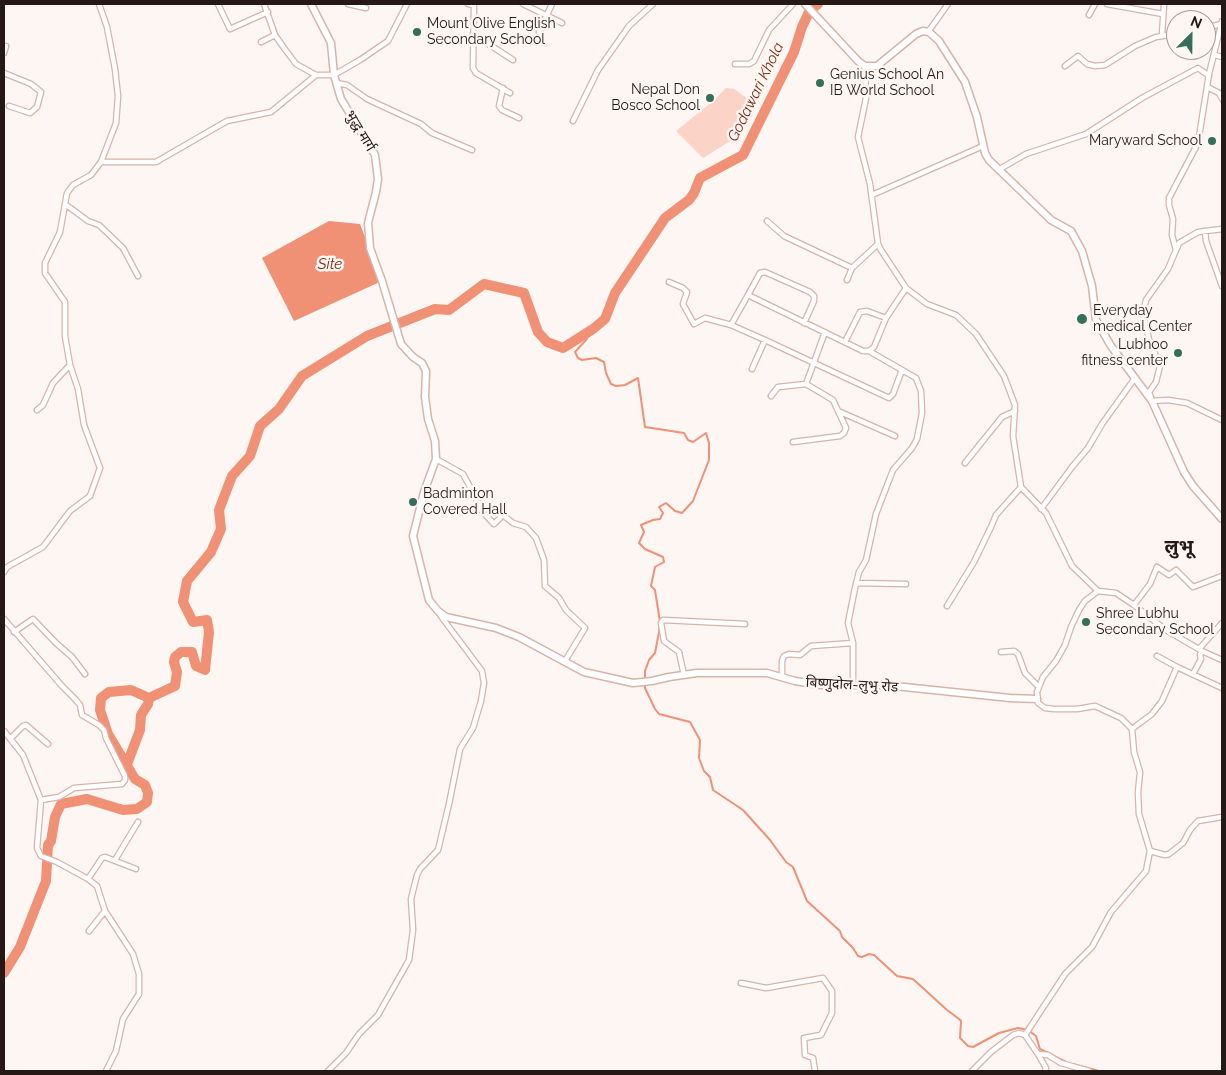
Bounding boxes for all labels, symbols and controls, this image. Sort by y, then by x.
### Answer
north arrow [1166,10,1216,60]
text: N [1188,13,1205,32]
place label: Mount Olive English Secondary School [427,16,556,48]
marker: Mount Olive English Secondary School [411,26,423,38]
water label: Godawari Khola [724,39,788,145]
place label: Genius School An IB World School [830,67,944,100]
marker: Genius School An IB World School [814,77,826,89]
place label: Nepal Don Bosco School [611,82,700,114]
marker: Nepal Don Bosco School [704,92,716,104]
street label: भुद्ध मार्ग [341,108,379,154]
place label: Maryward School [1089,133,1202,149]
marker: Maryward School [1206,135,1218,147]
water label: Site [318,255,342,273]
place label: Everyday medical Center [1093,303,1192,336]
marker: Everyday medical Center [1075,312,1089,326]
place label: Lubhoo fitness center [1081,337,1168,370]
marker: Lubhoo fitness center [1172,347,1184,359]
place label: Badminton Covered Hall [423,486,507,518]
marker: Badminton Covered Hall [407,496,419,508]
district label: लुभू [1165,536,1193,558]
place label: Shree Lubhu Secondary School [1096,606,1214,638]
marker: Shree Lubhu Secondary School [1080,616,1092,628]
street label: बिष्णुदोल-लुभु रोड [805,674,899,696]

